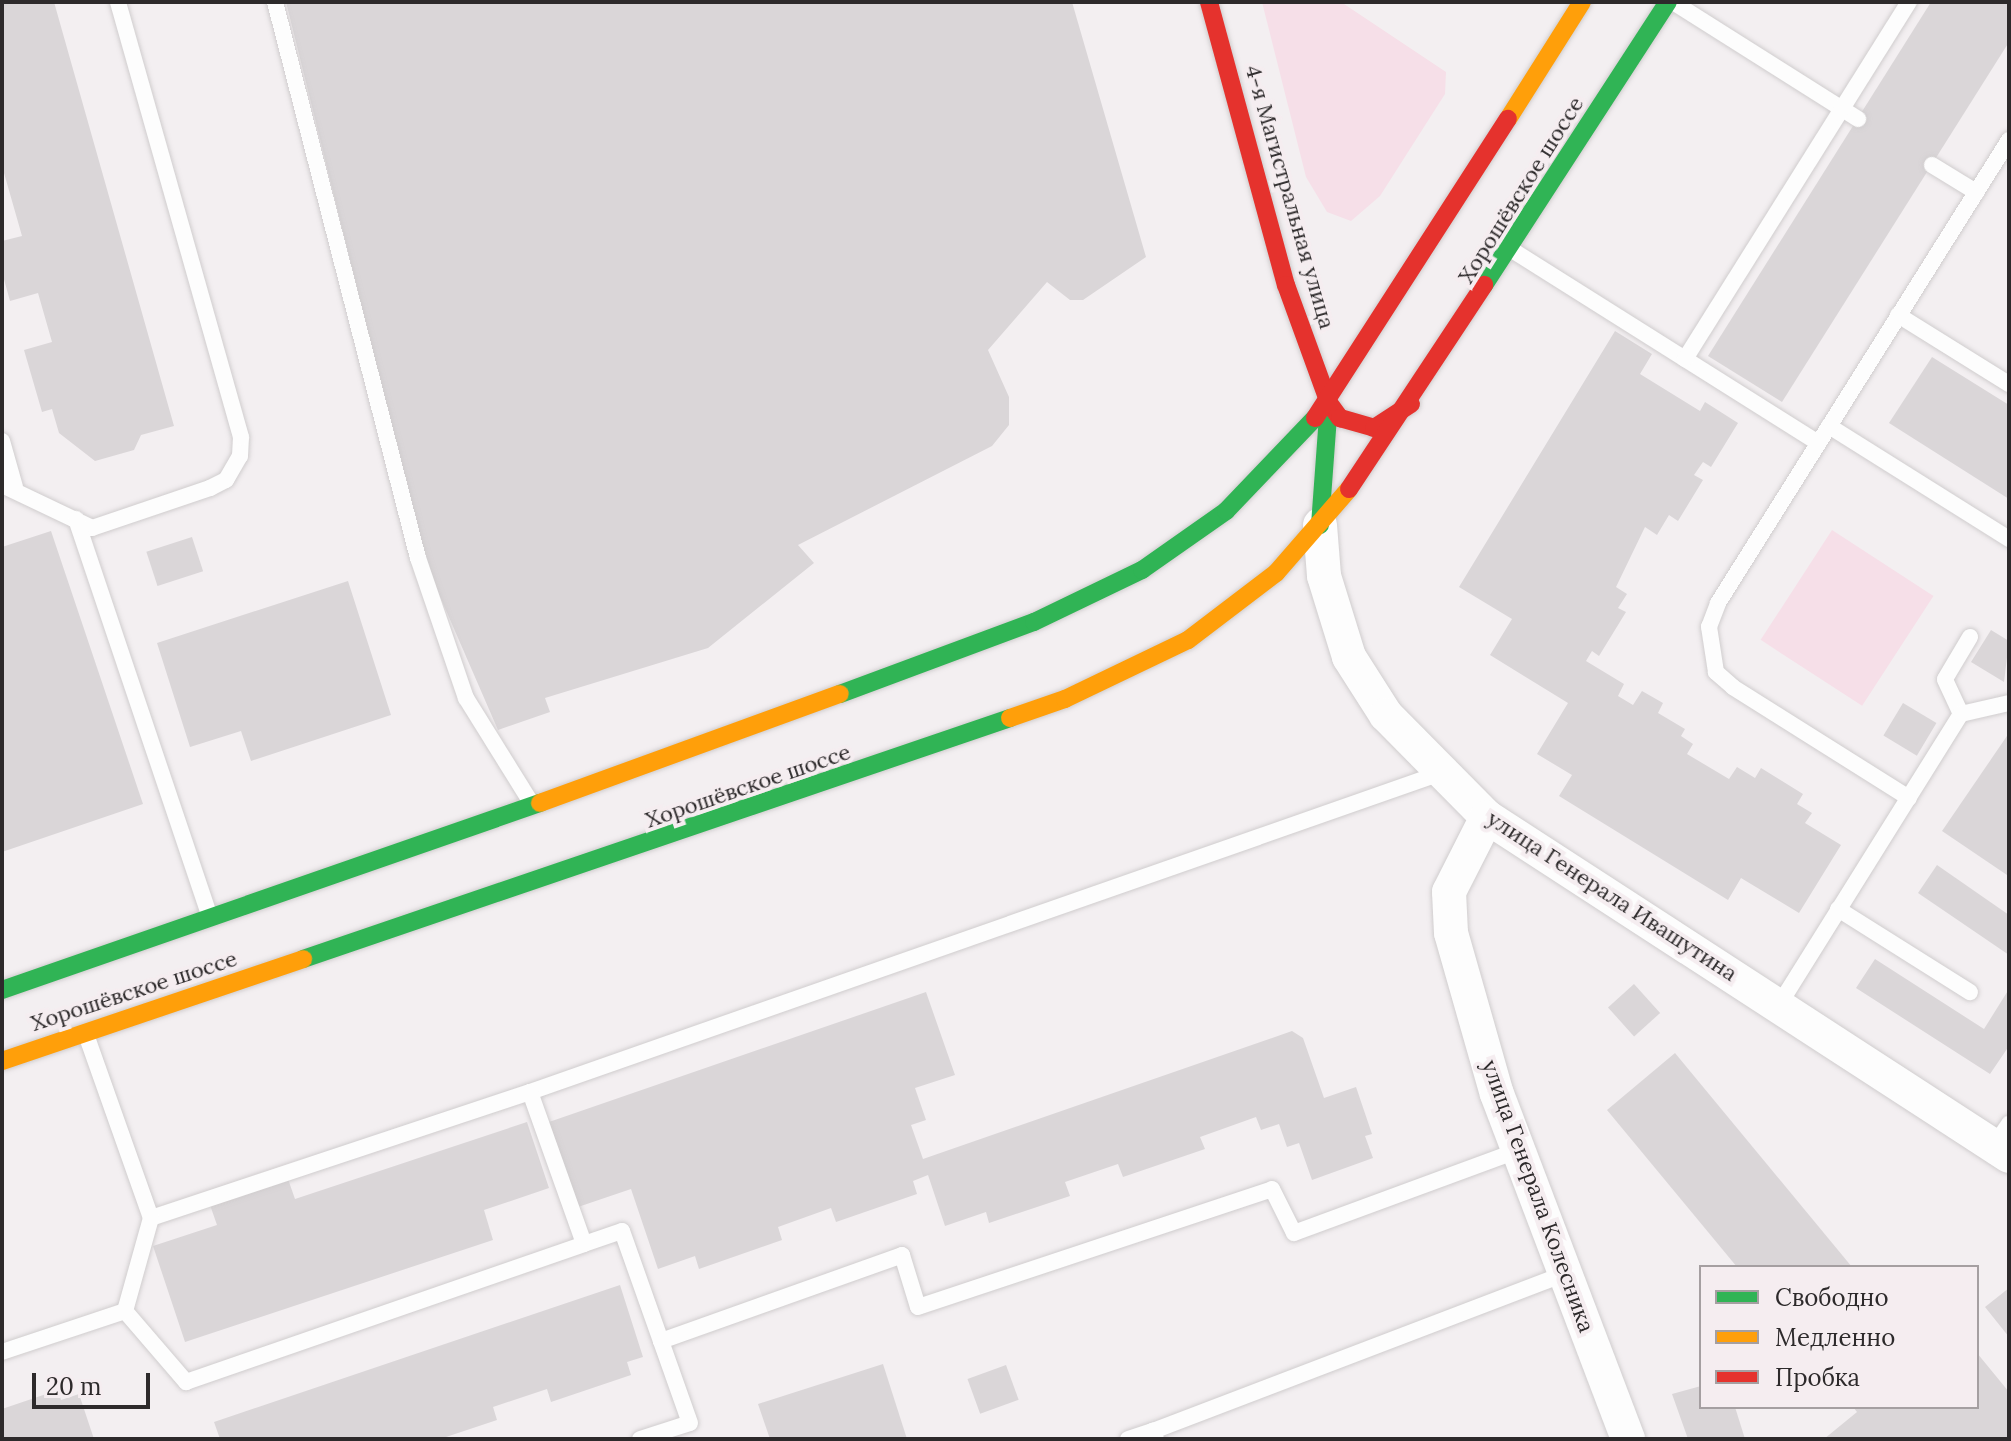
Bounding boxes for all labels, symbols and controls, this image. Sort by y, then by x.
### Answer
street label: 4-я Магистральная улица [1240,62,1340,332]
street label: Хорошёвское шоссе [1453,92,1589,288]
street label: Хорошёвское шоссе [642,739,854,833]
street label: улица Генерала Ивашутина [1482,805,1742,987]
street label: Хорошёвское шоссе [28,945,240,1037]
street label: улица Генерала Колесника [1476,1056,1600,1336]
legend [1699,1265,1979,1409]
text: Свободно [1775,1282,1889,1313]
text: Медленно [1775,1322,1895,1353]
scale bar [36,1357,154,1407]
text: Пробка [1775,1362,1860,1393]
text: 20 m [46,1371,102,1402]

